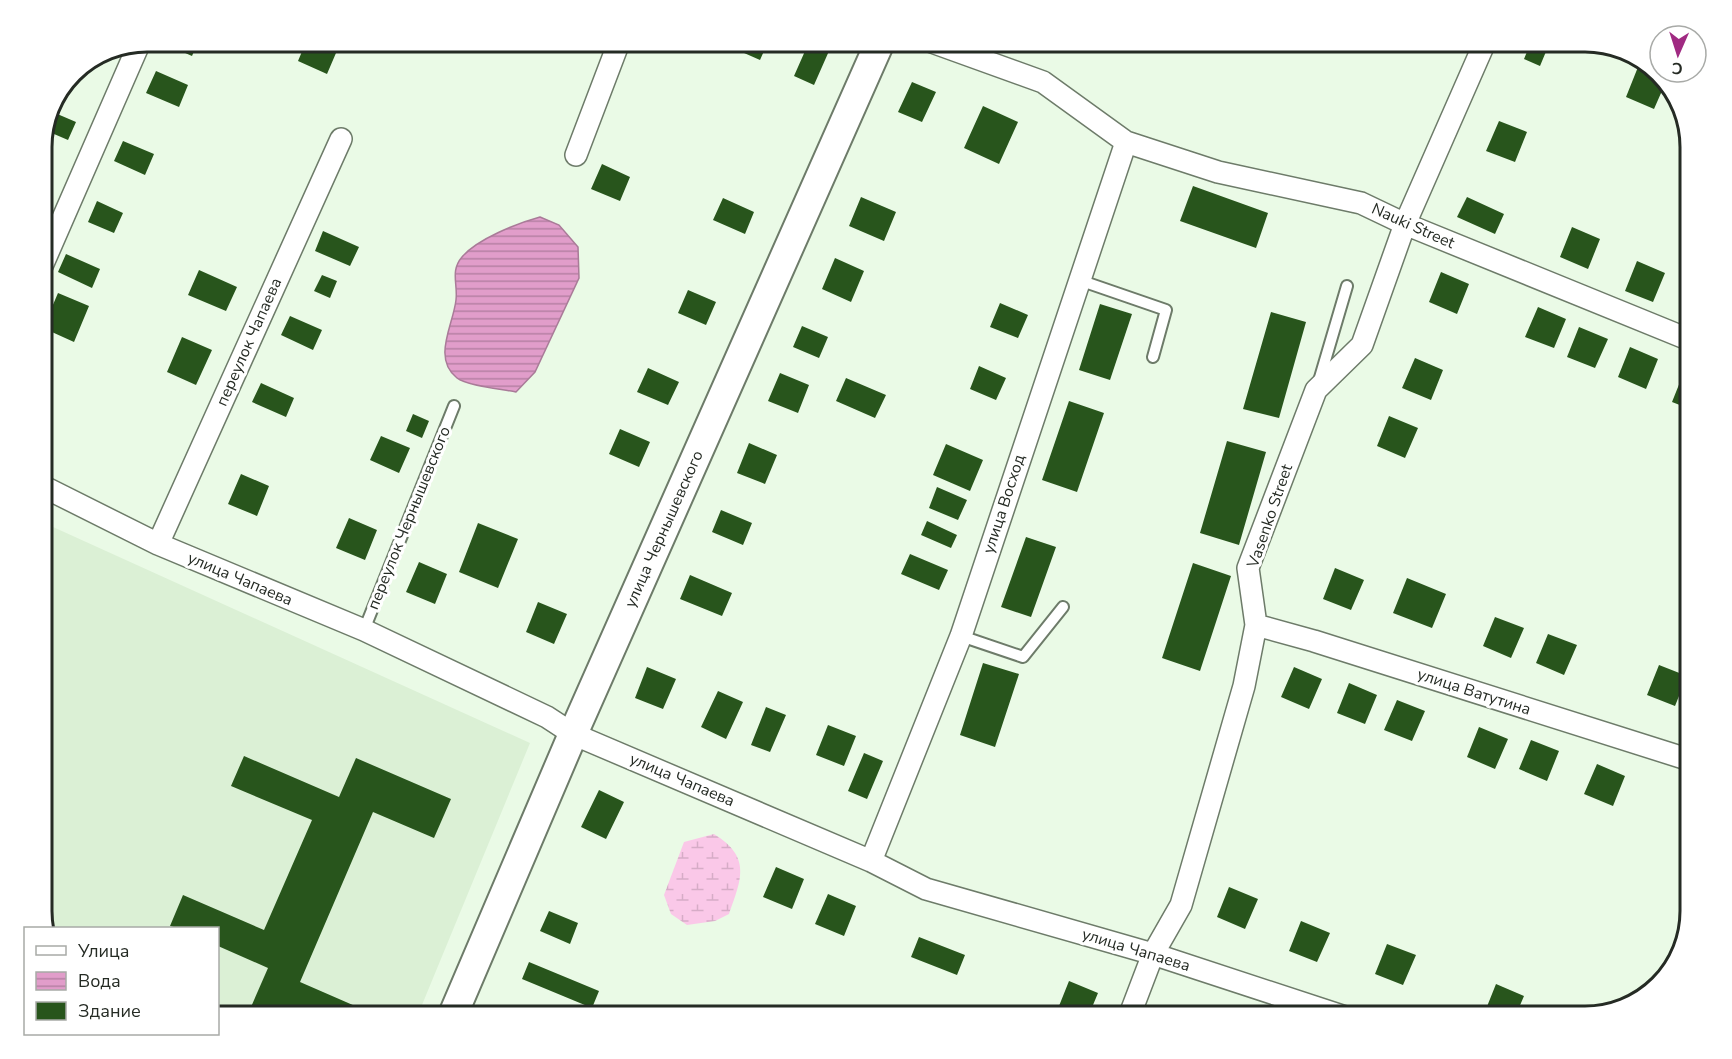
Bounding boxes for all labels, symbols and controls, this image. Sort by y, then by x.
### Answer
north arrow [1648,24,1708,84]
text: С [1671,57,1683,79]
street label: Nauki Street [1368,198,1458,254]
street label: переулок Чапаева [211,274,287,410]
street label: переулок Чернышевского [362,423,456,613]
street label: улица Чернышевского [619,447,709,611]
street label: улица Восход [978,451,1031,556]
street label: Vasenko Street [1242,461,1298,572]
street label: улица Чапаева [184,547,296,611]
street label: улица Ватутина [1414,663,1534,721]
street label: улица Чапаева [626,748,738,812]
street label: улица Чапаева [1079,923,1193,977]
legend [24,927,219,1035]
text: Улица [77,939,129,963]
text: Вода [78,969,121,993]
text: Здание [78,999,141,1023]

